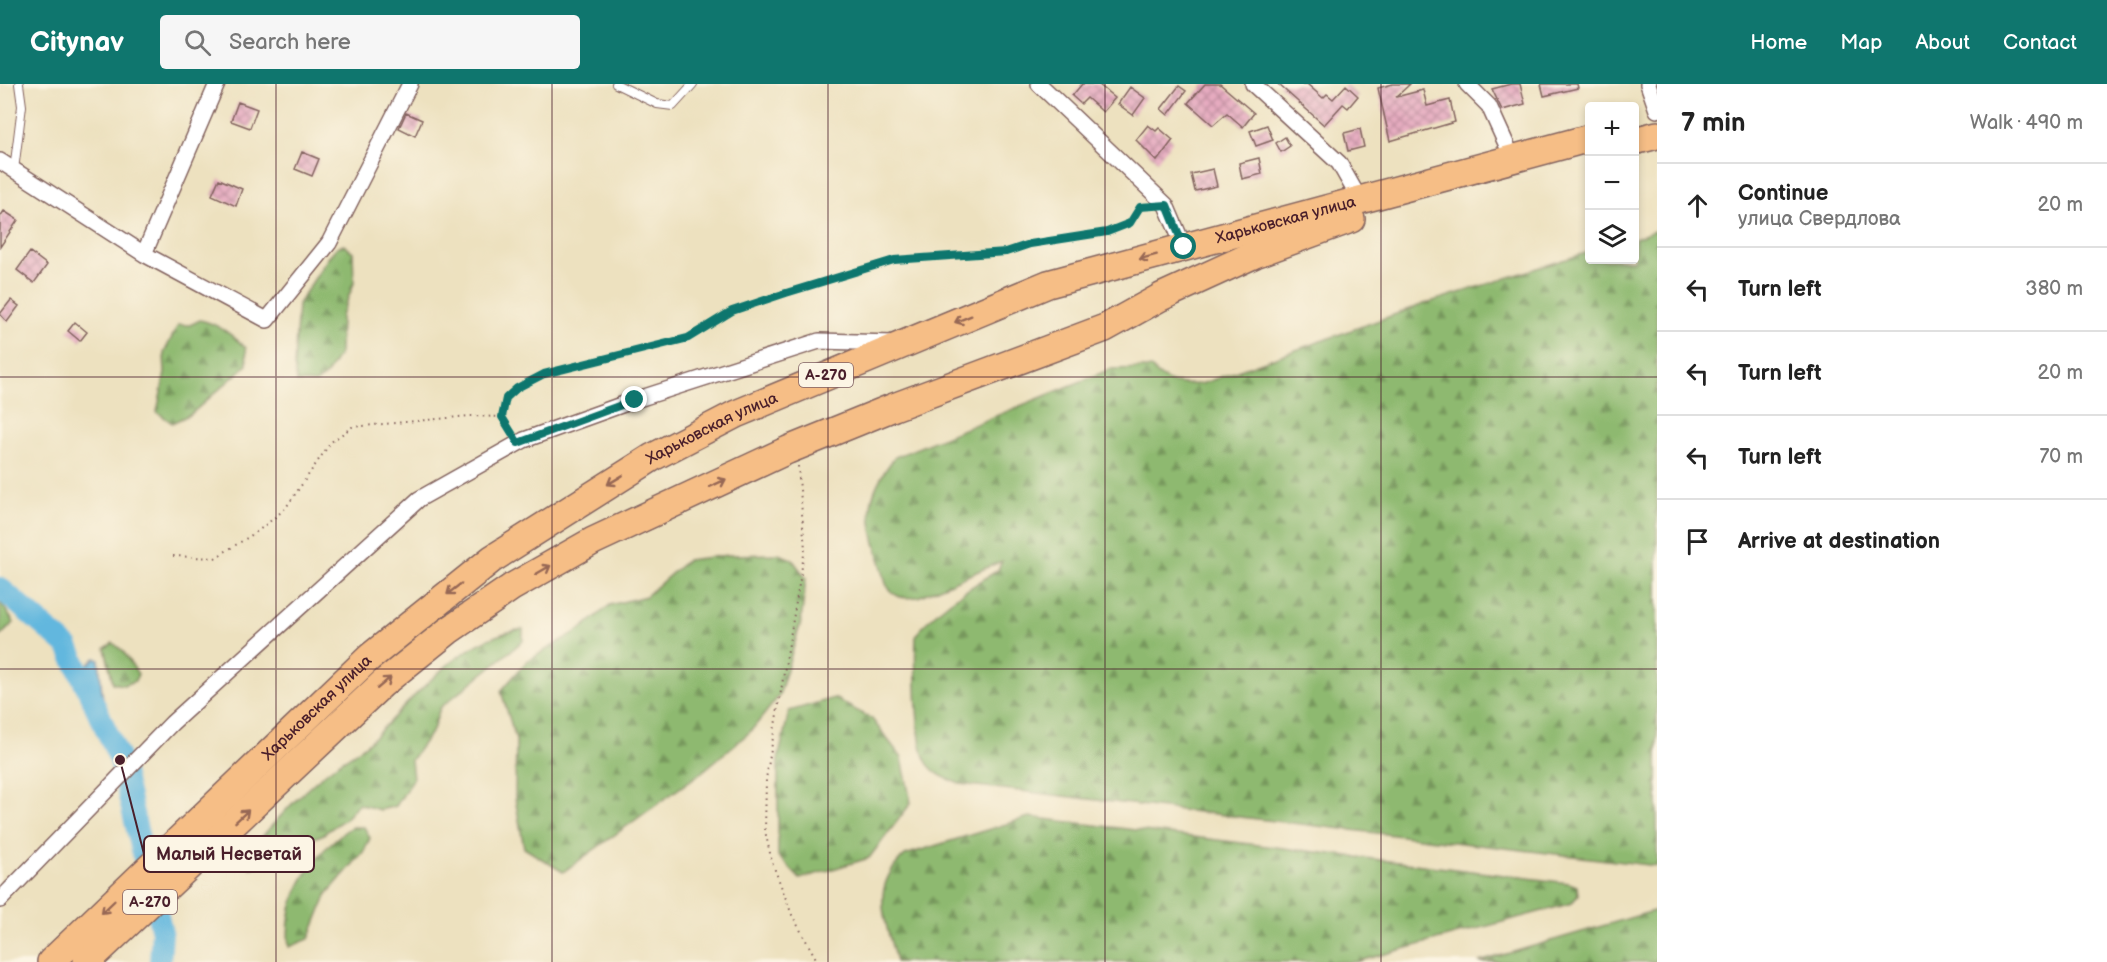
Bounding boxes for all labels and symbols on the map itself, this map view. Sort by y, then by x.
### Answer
street label: Харьковская улица [1214,192,1358,248]
route start [1170,233,1196,259]
one-way arrow [1139,252,1158,263]
one-way arrow [954,314,973,325]
road number: А-270 [799,363,853,387]
route end [621,386,647,412]
street label: Харьковская улица [642,388,781,469]
one-way arrow [607,475,624,487]
one-way arrow [708,477,726,488]
one-way arrow [534,563,551,575]
one-way arrow [446,583,462,596]
street label: Харьковская улица [258,651,376,764]
one-way arrow [376,676,392,689]
one-way arrow [234,809,249,823]
callout: Малый Несветай [144,836,314,872]
text: Малый Несветай [156,844,302,865]
road number: А-270 [123,890,177,914]
one-way arrow [100,900,115,915]

